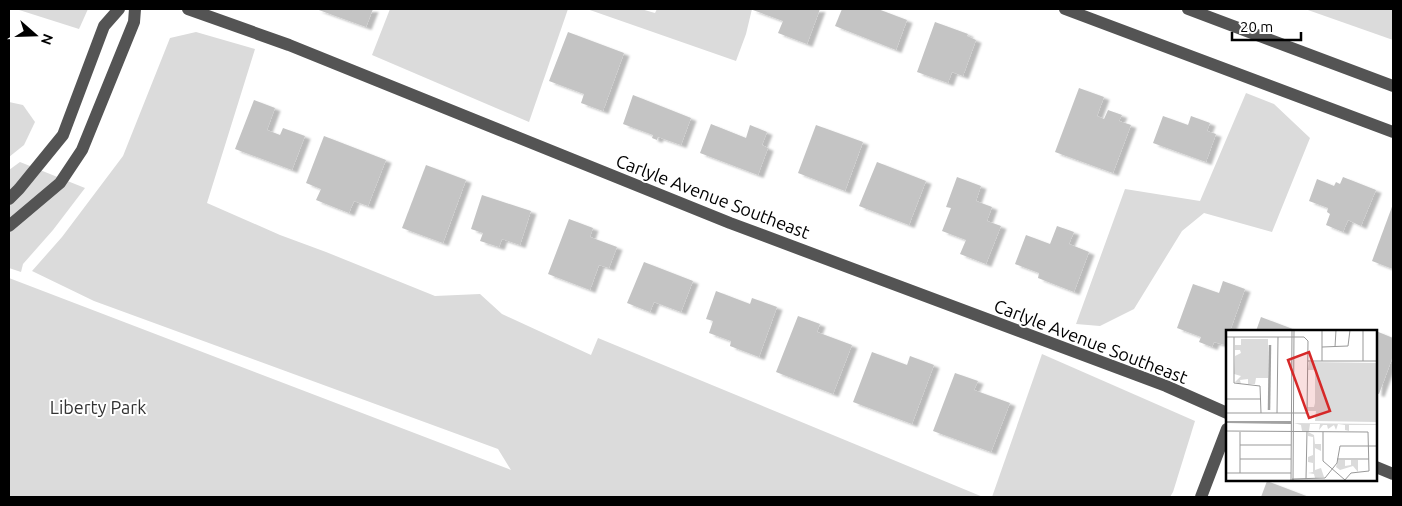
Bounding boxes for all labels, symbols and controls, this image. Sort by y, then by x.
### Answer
north arrow [10,10,60,60]
scale bar [1232,10,1301,42]
text: 20 m [1240,18,1273,35]
text: N [38,32,57,47]
street label: Carlyle Avenue Southeast [613,150,813,242]
street label: Carlyle Avenue Southeast [991,295,1191,387]
inset map [1226,330,1377,481]
park label: Liberty Park [50,397,146,417]

